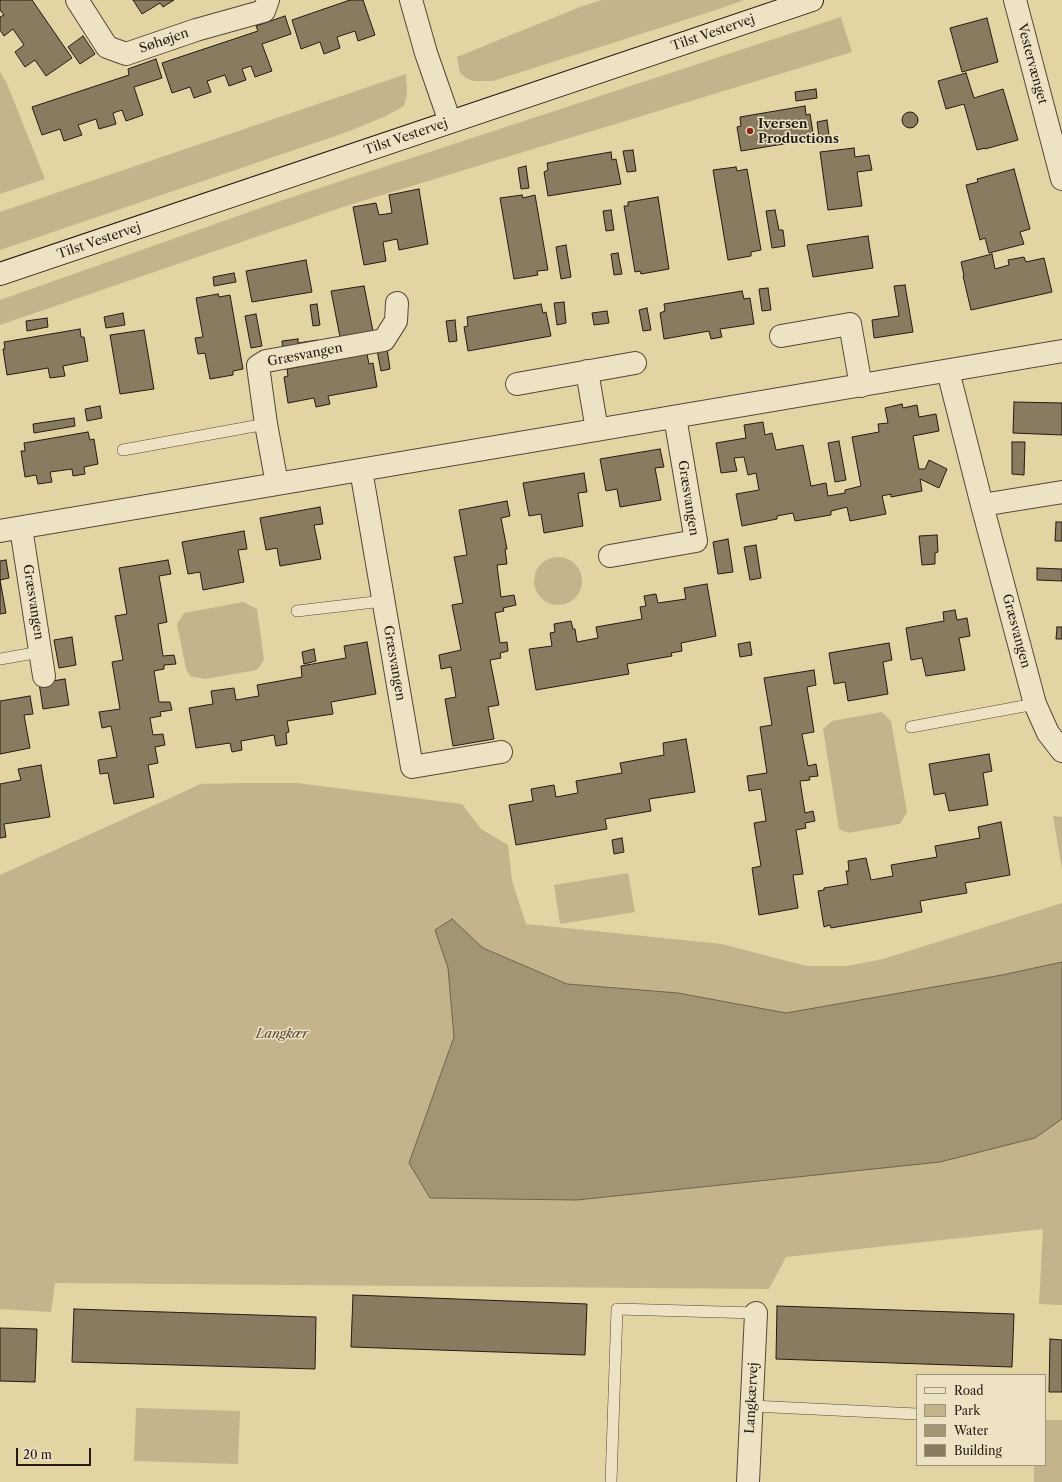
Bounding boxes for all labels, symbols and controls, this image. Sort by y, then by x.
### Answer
street label: Tilst Vestervej [669,11,757,55]
street label: Vestervænget [1014,22,1050,106]
street label: Søhøjen [137,25,191,57]
street label: Tilst Vestervej [362,115,450,159]
place label: Iversen Productions [758,116,839,147]
marker: Iversen Productions [745,126,755,136]
street label: Tilst Vestervej [55,219,143,263]
street label: Græsvangen [266,340,344,370]
street label: Græsvangen [674,459,702,537]
street label: Græsvangen [19,563,47,641]
street label: Græsvangen [999,592,1033,670]
street label: Græsvangen [380,624,408,702]
park label: Langkær [256,1026,308,1042]
street label: Langkærvej [742,1362,762,1434]
legend [916,1374,1046,1466]
text: Road [954,1383,984,1398]
text: Park [954,1403,980,1418]
text: Water [954,1423,988,1438]
scale bar [18,1440,93,1466]
text: Building [954,1443,1002,1458]
text: 20 m [23,1447,52,1462]

